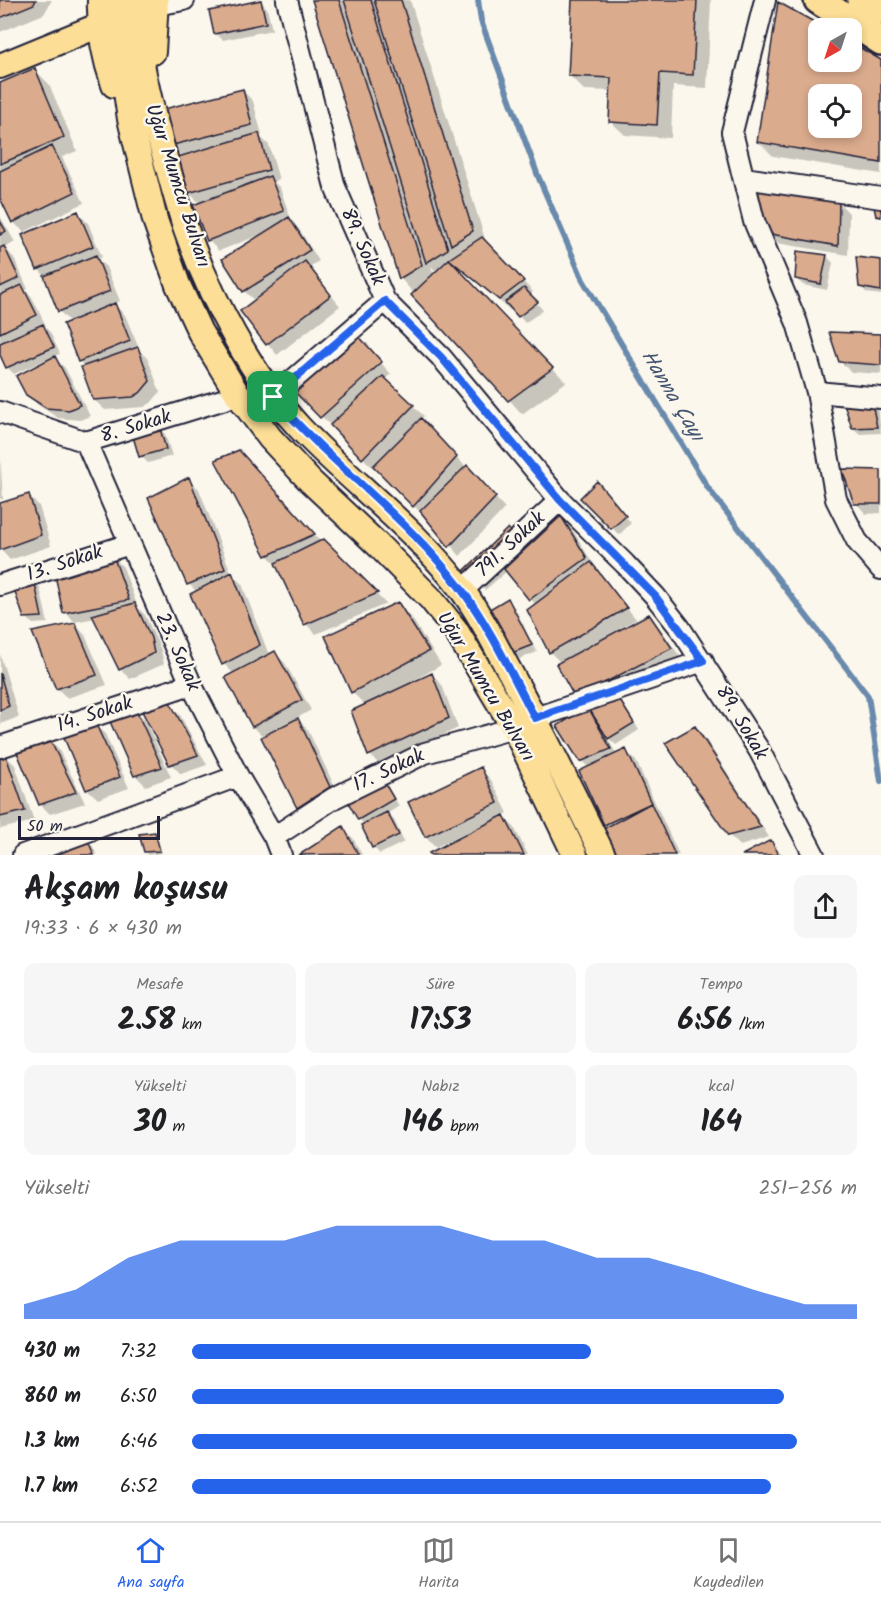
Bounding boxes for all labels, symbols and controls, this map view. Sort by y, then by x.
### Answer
north arrow [808,18,862,72]
map controls [808,18,862,138]
button: locate [808,84,862,138]
street label: Uğur Mumcu Bulvarı [135,100,219,272]
street label: 89. Sokak [331,203,394,292]
water label: Hanna Çayı [631,344,713,450]
pin [247,371,298,422]
icon: arrive [256,380,289,413]
street label: 8. Sokak [97,401,176,453]
street label: 791. Sokak [469,504,554,586]
street label: 13. Sokak [23,536,108,591]
street label: Uğur Mumcu Bulvarı [427,606,543,768]
street label: 23. Sokak [145,607,209,697]
street label: 89. Sokak [706,679,776,767]
street label: 14. Sokak [53,688,138,742]
street label: 17. Sokak [348,740,431,802]
scale bar [18,813,160,840]
text: 50 m [27,814,63,839]
text: Akşam koşusu [24,864,227,917]
button: share [794,875,857,938]
text: 19:33 · 6 × 430 m [24,913,182,945]
text: Mesafe [136,972,184,997]
text: Süre [426,972,455,997]
text: Tempo [699,972,743,997]
text: 2.58 [118,997,175,1045]
text: 17:53 [409,997,472,1045]
text: 6:56 [677,997,733,1045]
text: km [175,1012,202,1037]
text: /km [733,1012,765,1037]
text: Yükselti [134,1074,186,1099]
text: Nabız [422,1074,459,1099]
text: kcal [708,1074,734,1099]
text: 30 [134,1099,166,1147]
text: 146 [402,1099,444,1147]
text: 164 [700,1099,742,1147]
text: m [166,1114,185,1139]
text: bpm [444,1114,479,1139]
text: Yükselti [24,1173,89,1205]
text: 251–256 m [759,1173,857,1205]
text: 430 m [24,1336,80,1368]
text: 7:32 [120,1336,157,1368]
text: 860 m [24,1381,81,1413]
text: 6:50 [120,1381,157,1413]
text: 1.3 km [24,1426,80,1458]
text: 6:46 [120,1426,158,1458]
text: 1.7 km [24,1471,78,1503]
text: 6:52 [120,1471,158,1503]
tab: Ana sayfa [117,1534,184,1595]
tab: Harita [418,1534,459,1595]
tab: Kaydedilen [693,1534,764,1595]

